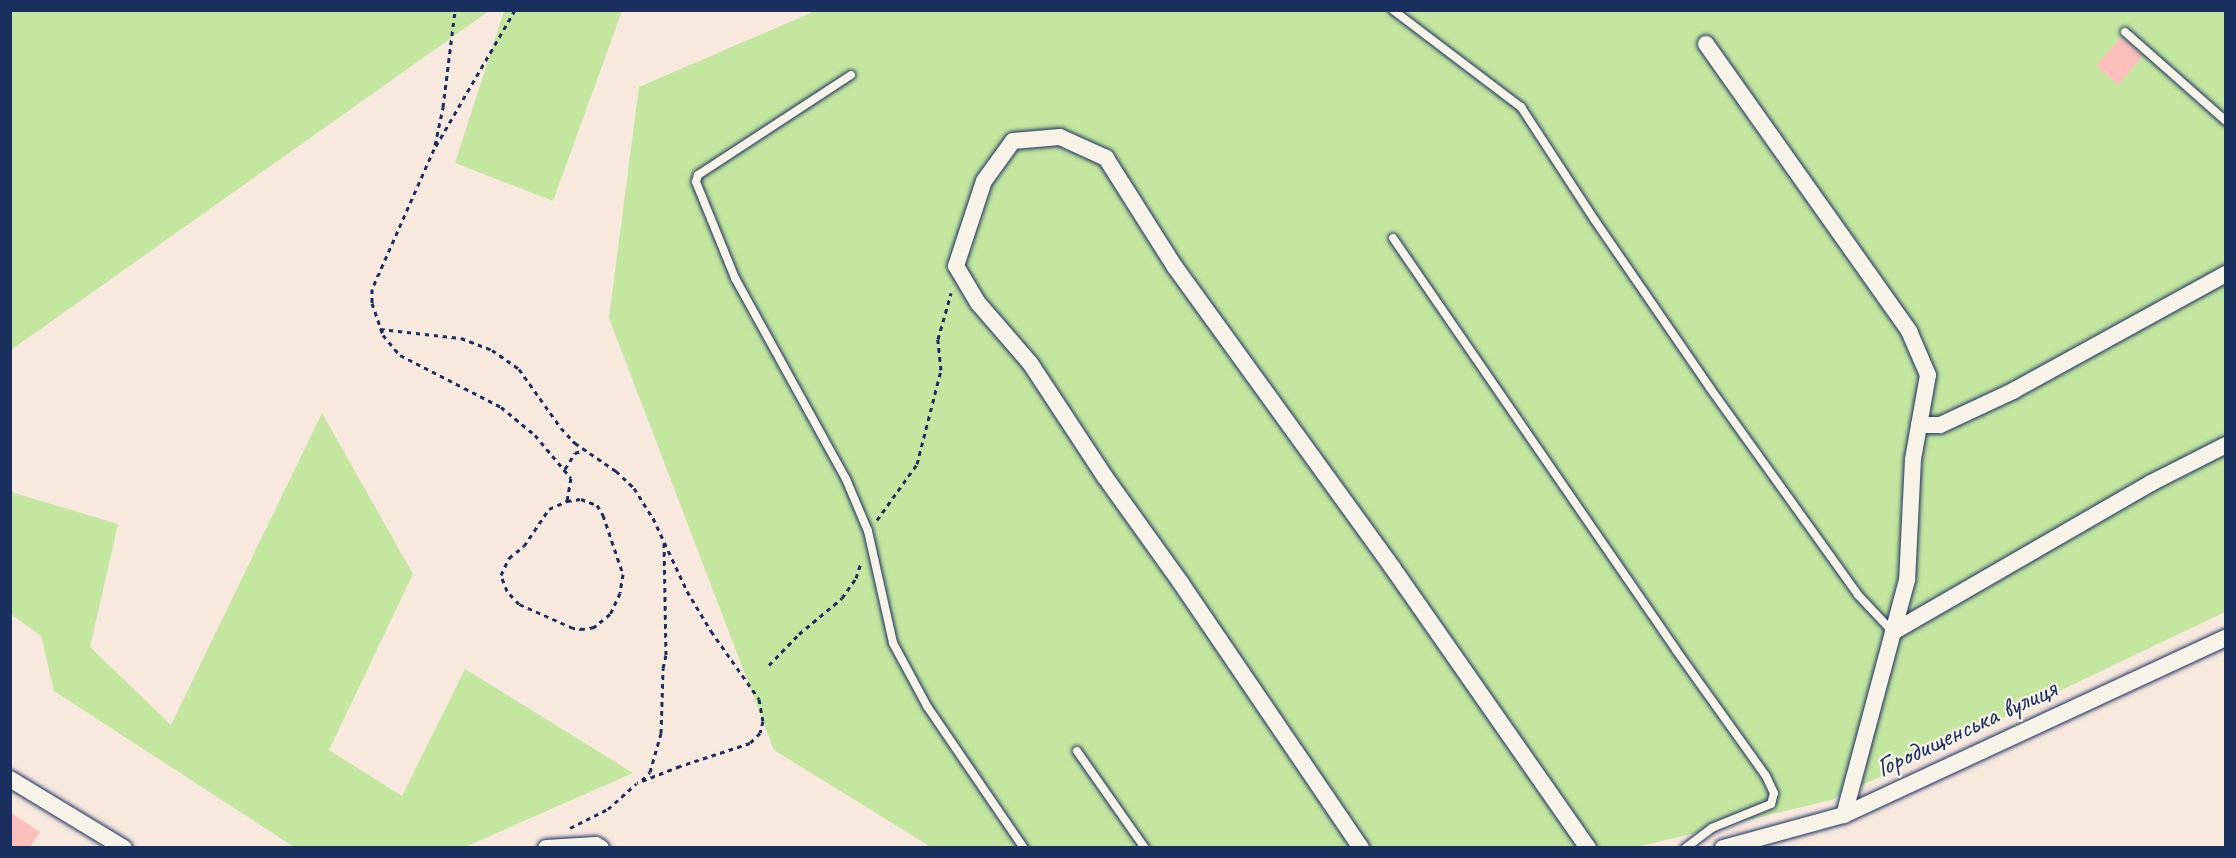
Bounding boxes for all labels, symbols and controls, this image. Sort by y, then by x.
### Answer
street label: Городищенська вулиця [1870,671,2062,785]

